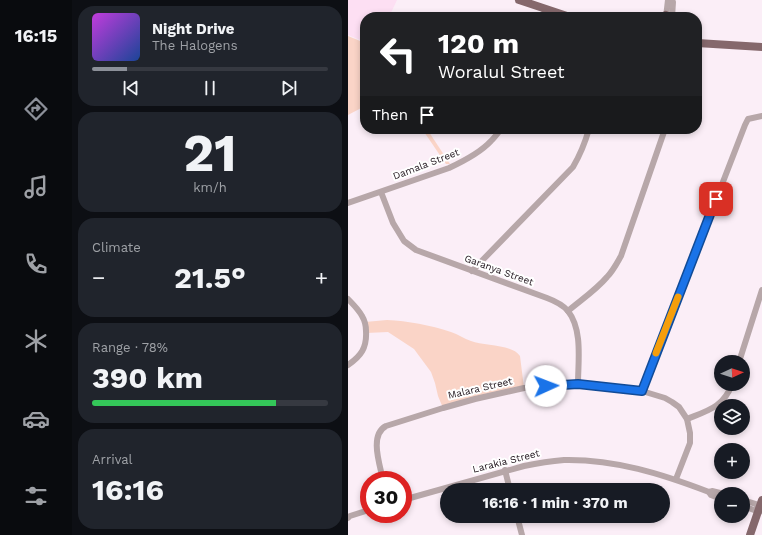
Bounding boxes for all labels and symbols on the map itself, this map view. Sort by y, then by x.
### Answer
street label: Damala Street [391,146,461,182]
pin [699,182,733,216]
street label: Garanya Street [463,252,536,288]
north arrow [714,355,750,391]
position arrow [525,365,567,407]
street label: Malara Street [447,375,514,401]
street label: Larakia Street [471,447,541,475]
speed limit sign: 30 [360,471,412,523]

